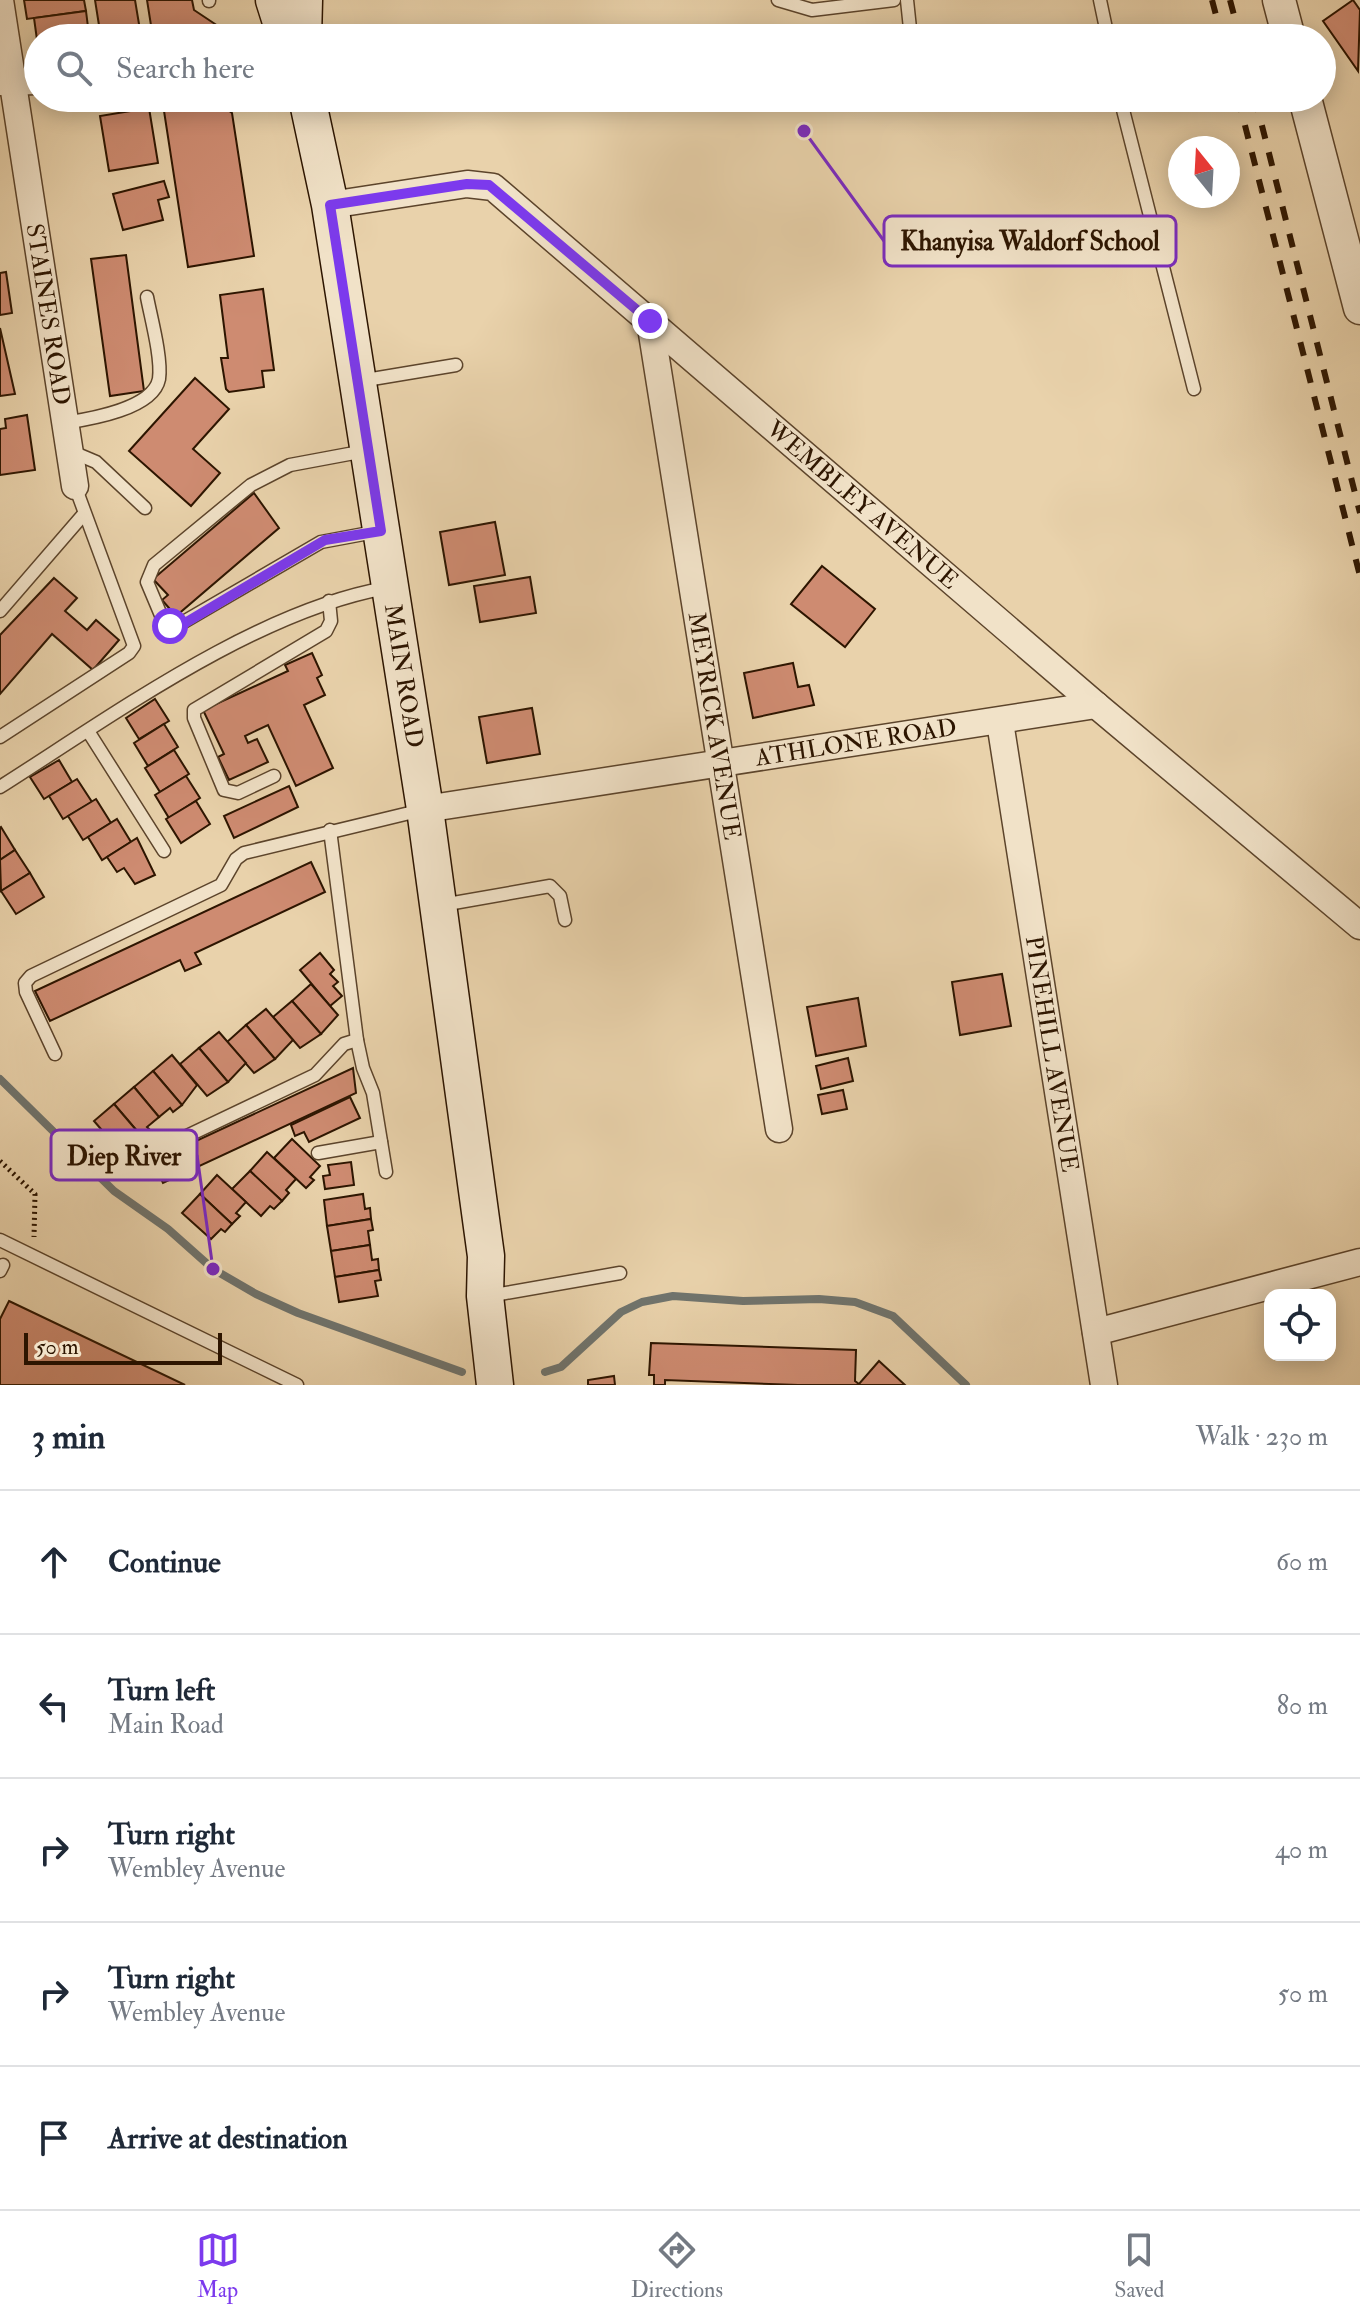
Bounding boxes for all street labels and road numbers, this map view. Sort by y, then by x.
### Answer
street label: STAINES ROAD [19,221,77,407]
street label: WEMBLEY AVENUE [759,413,965,596]
street label: MAIN ROAD [377,602,430,750]
street label: MEYRICK AVENUE [681,610,748,842]
street label: ATHLONE ROAD [752,712,959,774]
street label: PINEHILL AVENUE [1018,934,1085,1174]

